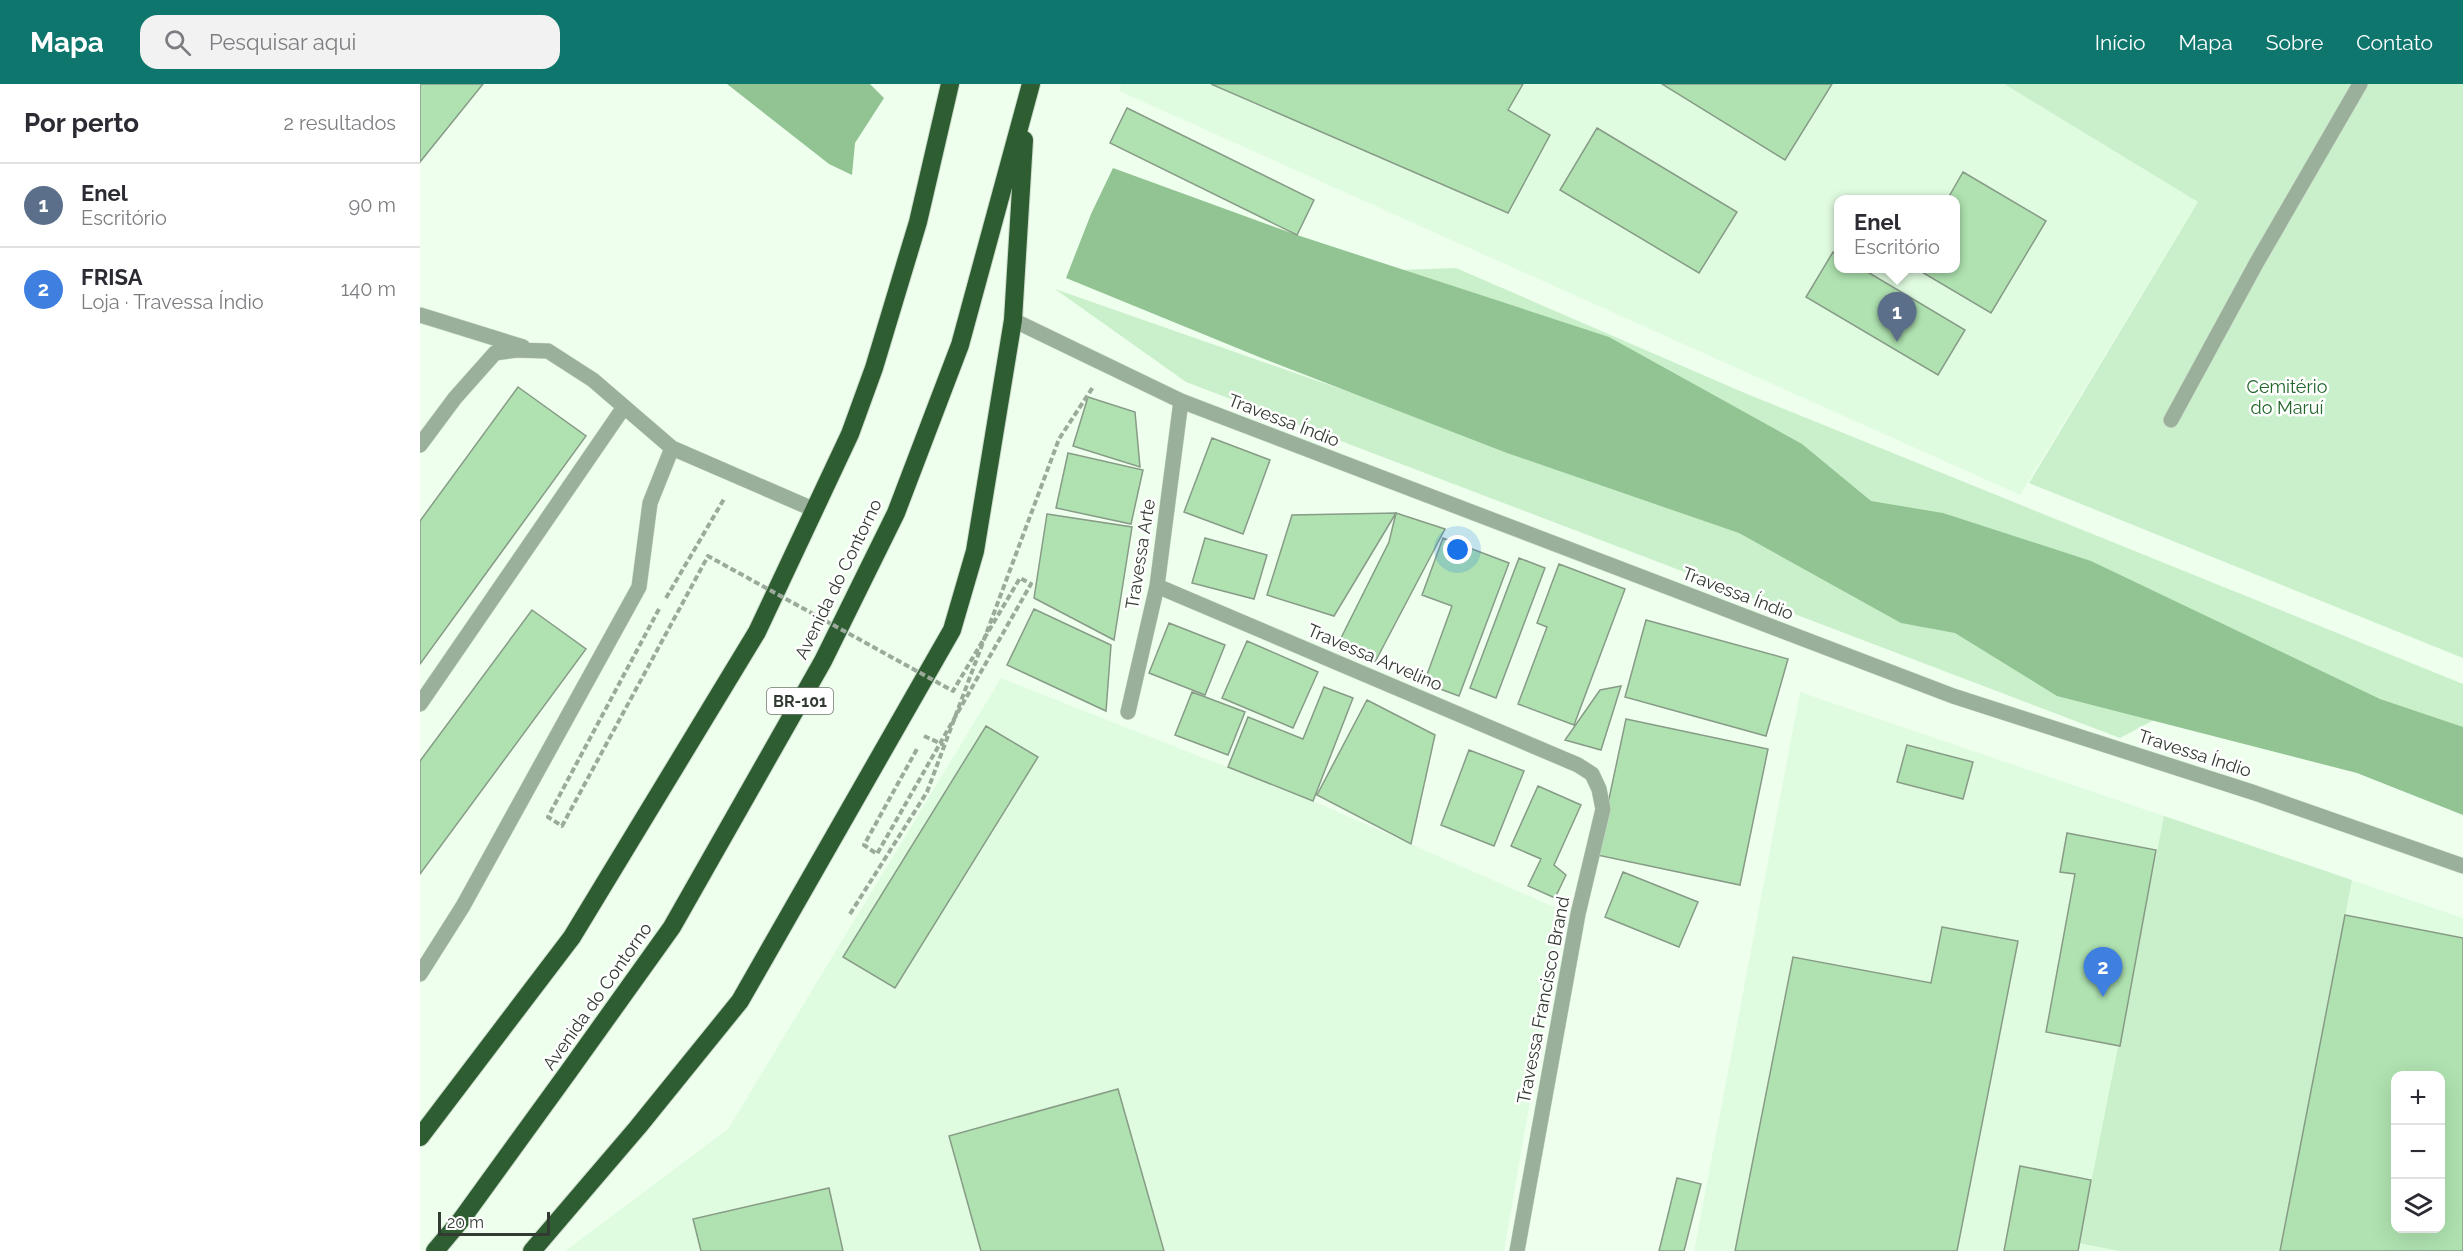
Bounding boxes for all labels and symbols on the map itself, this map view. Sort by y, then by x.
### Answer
pin: 1 [1878,292,1916,342]
park label: Cemitério do Maruí [2247,376,2328,418]
street label: Travessa Índio [1225,388,1343,451]
street label: Avenida do Contorno [790,495,886,662]
street label: Travessa Arte [1121,497,1159,611]
your location [1443,535,1472,564]
street label: Travessa Índio [1679,561,1797,624]
street label: Travessa Arvelino [1304,619,1446,695]
road number: BR-101 [767,688,833,714]
street label: Travessa Índio [2136,724,2255,781]
street label: Travessa Francisco Brand [1513,895,1573,1105]
street label: Avenida do Contorno [538,918,656,1074]
pin: 2 [2084,948,2122,997]
scale bar [438,1209,550,1236]

